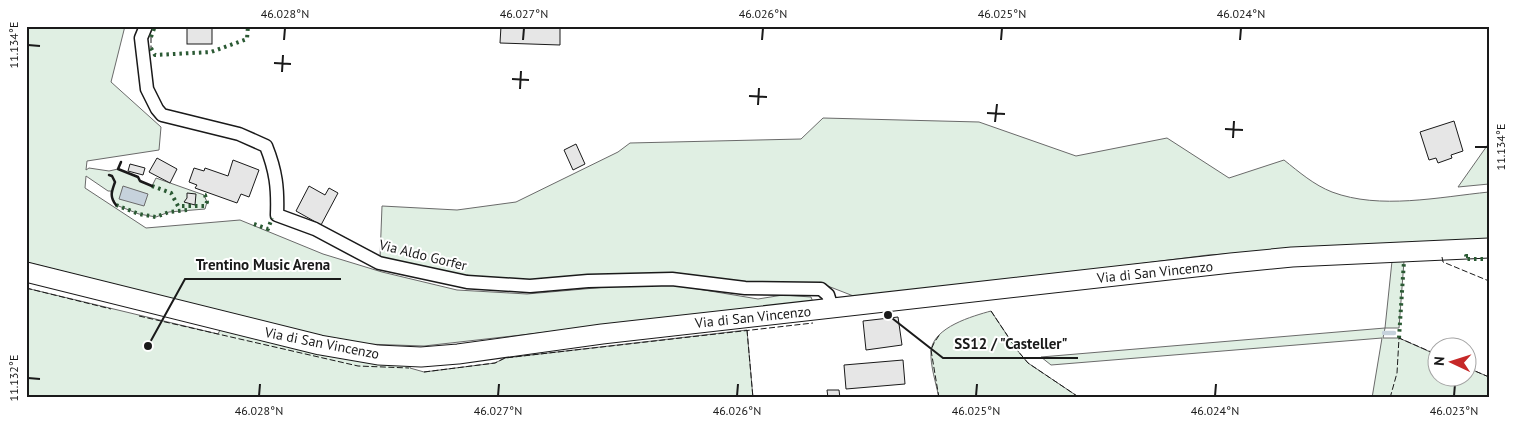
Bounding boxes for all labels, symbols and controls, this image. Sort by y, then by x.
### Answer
text: 46.028°N [261,6,309,21]
text: 46.027°N [500,6,548,21]
text: 46.026°N [739,6,787,21]
text: 46.025°N [978,6,1026,21]
text: 46.024°N [1217,6,1265,21]
text: 11.134°E [6,22,21,68]
text: 11.134°E [1493,124,1508,170]
street label: Via Aldo Gorfer [376,235,469,275]
callout: Trentino Music Arena [185,249,341,279]
text: Trentino Music Arena [196,255,330,274]
street label: Via di San Vincenzo [1095,257,1214,287]
street label: Via di San Vincenzo [693,302,812,332]
street label: Via di San Vincenzo [262,323,381,363]
callout: SS12 / "Casteller" [943,328,1078,358]
text: SS12 / "Casteller" [954,334,1068,353]
north arrow [1428,336,1478,386]
text: 11.132°E [6,355,21,401]
text: N [1430,356,1448,366]
text: 46.028°N [235,403,283,418]
text: 46.027°N [474,403,522,418]
text: 46.026°N [713,403,761,418]
text: 46.025°N [952,403,1000,418]
text: 46.024°N [1191,403,1239,418]
text: 46.023°N [1430,403,1478,418]

